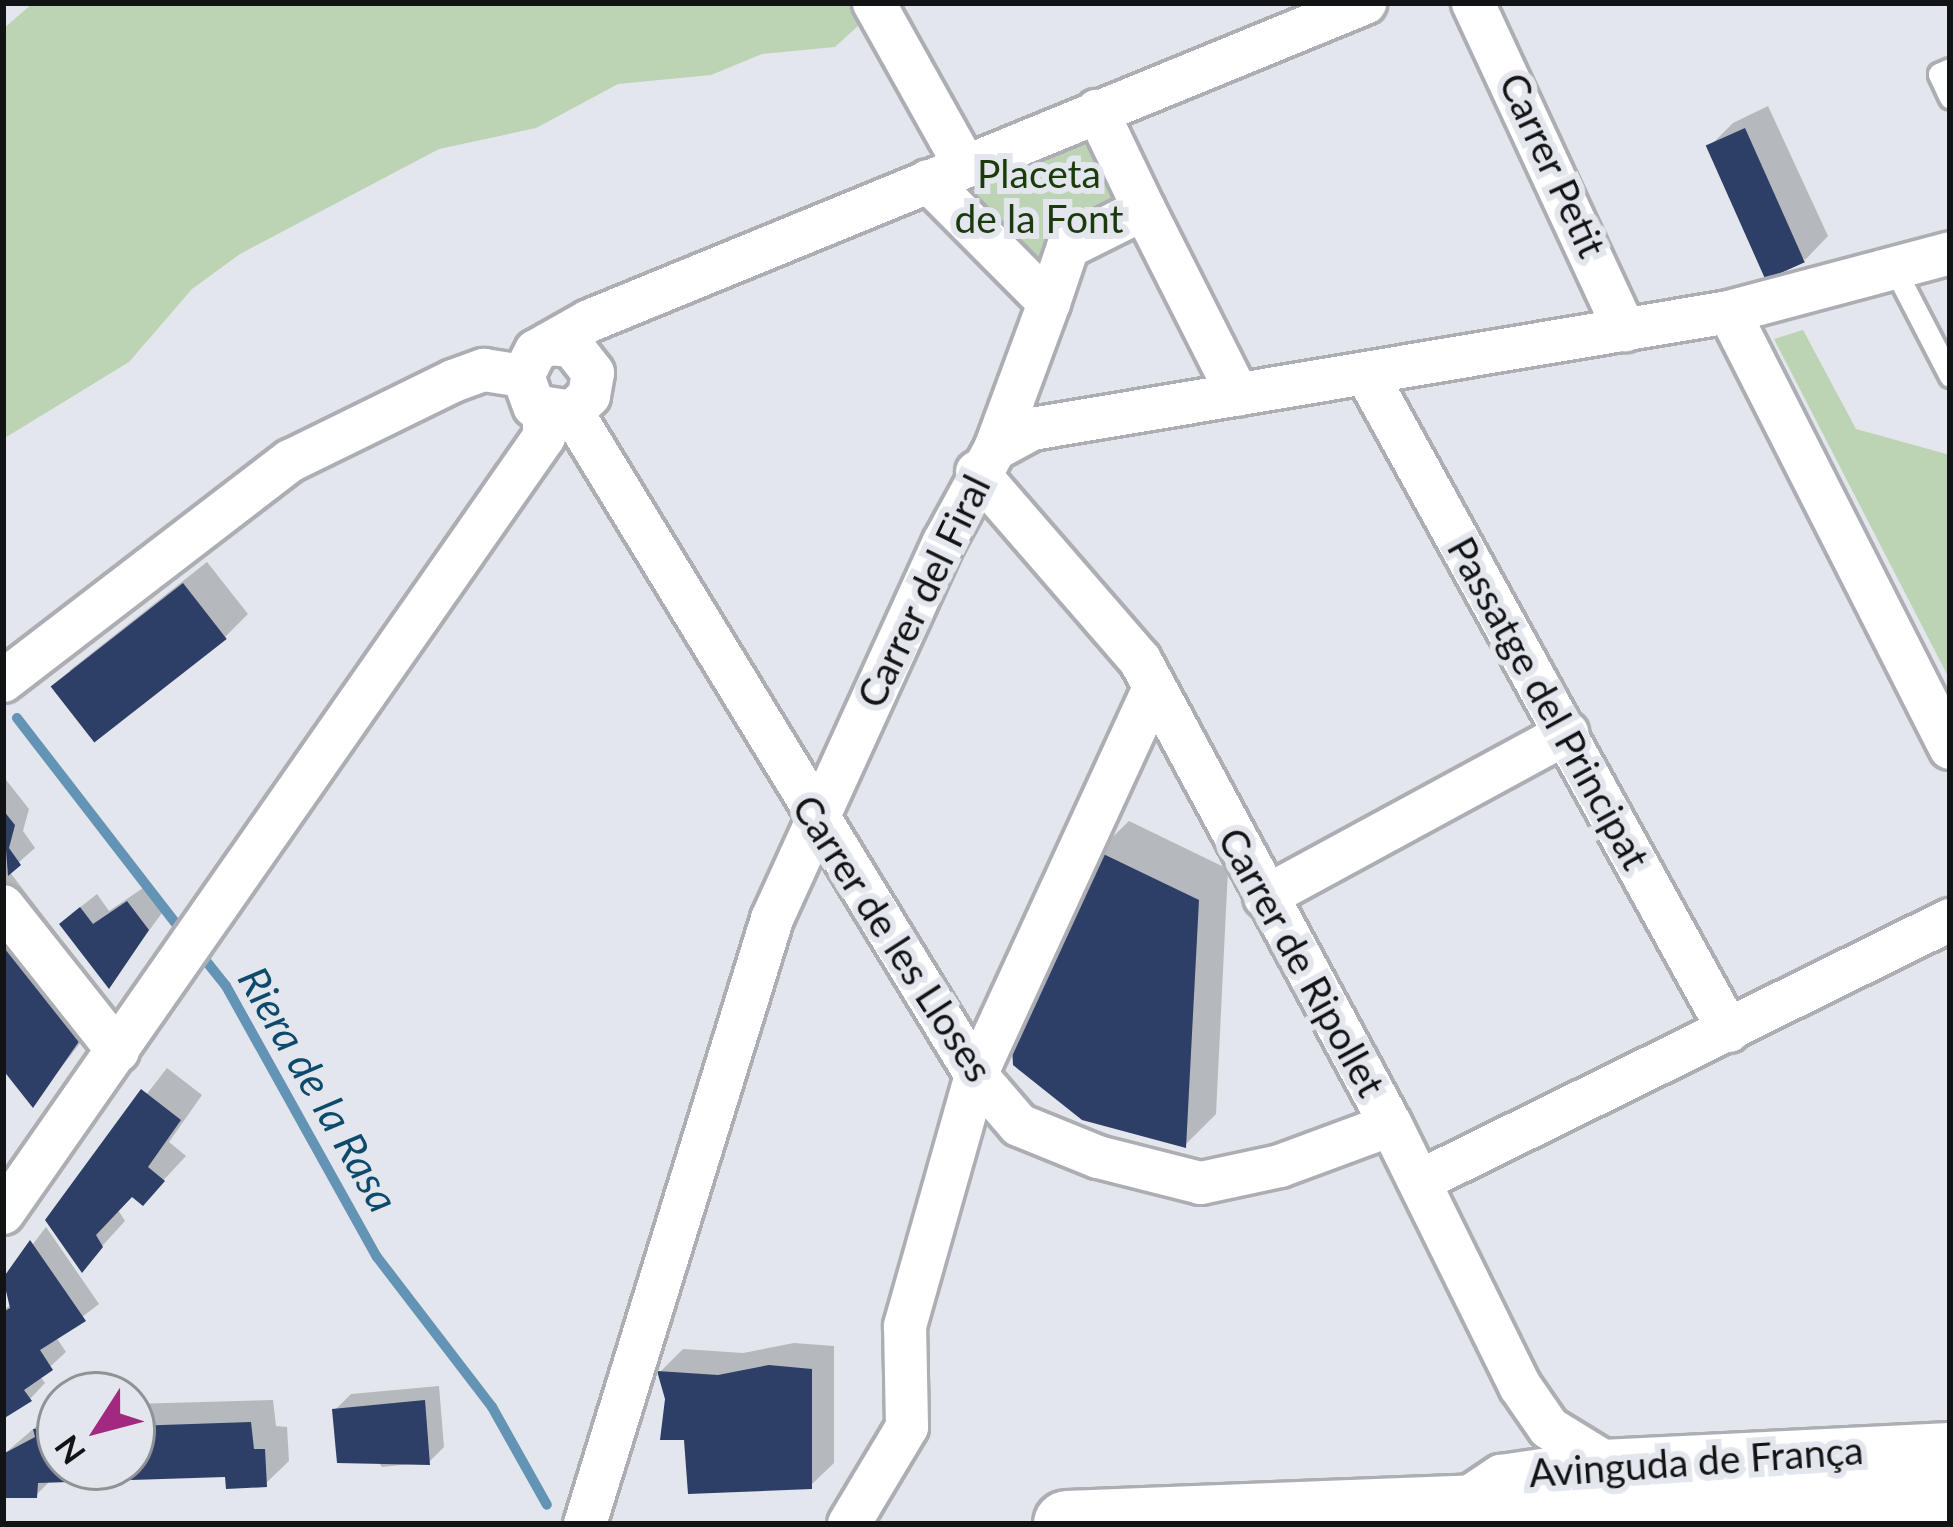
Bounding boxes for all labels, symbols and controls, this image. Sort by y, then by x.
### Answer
street label: Carrer Petit [1490,65,1616,265]
park label: Placeta de la Font [955,151,1123,242]
street label: Carrer del Firal [846,467,1000,715]
street label: Passatge del Principat [1438,529,1660,877]
street label: Carrer de les Lloses [783,786,1003,1090]
street label: Carrer de Ripollet [1209,819,1395,1105]
water label: Riera de la Rasa [229,957,409,1221]
north arrow [36,1371,156,1491]
street label: Avinguda de França [1527,1426,1865,1496]
text: N [46,1428,93,1472]

